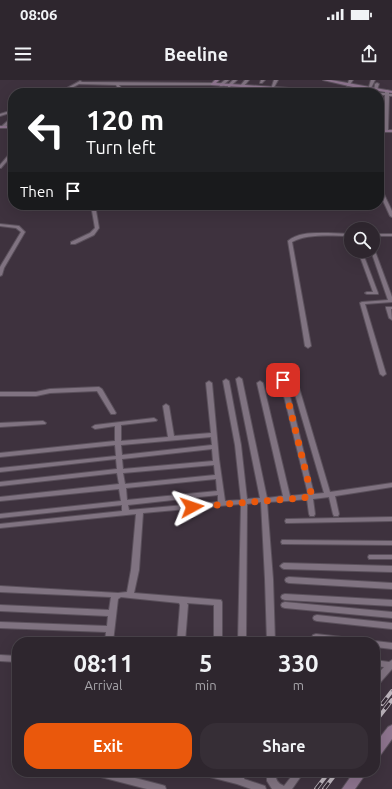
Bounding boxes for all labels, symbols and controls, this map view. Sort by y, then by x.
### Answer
text: 08:06 [20,6,58,23]
icon: menu [12,43,34,65]
icon: share [358,43,380,65]
text: Beeline [164,44,228,64]
icon: left [20,104,72,156]
text: 120 m [86,104,164,135]
text: Turn left [86,137,156,157]
icon: arrive [62,180,84,202]
text: Then [20,183,54,200]
map controls [344,222,380,258]
button: search [344,222,380,258]
pin [266,363,300,397]
icon: arrive [272,369,294,391]
position arrow [171,486,213,528]
text: 08:11 [73,650,133,677]
text: 5 [199,650,212,677]
text: 330 [278,650,319,677]
text: Arrival [84,678,122,692]
text: min [195,678,217,692]
text: m [293,678,304,692]
button: Exit [24,723,192,769]
button: Share [200,723,368,769]

